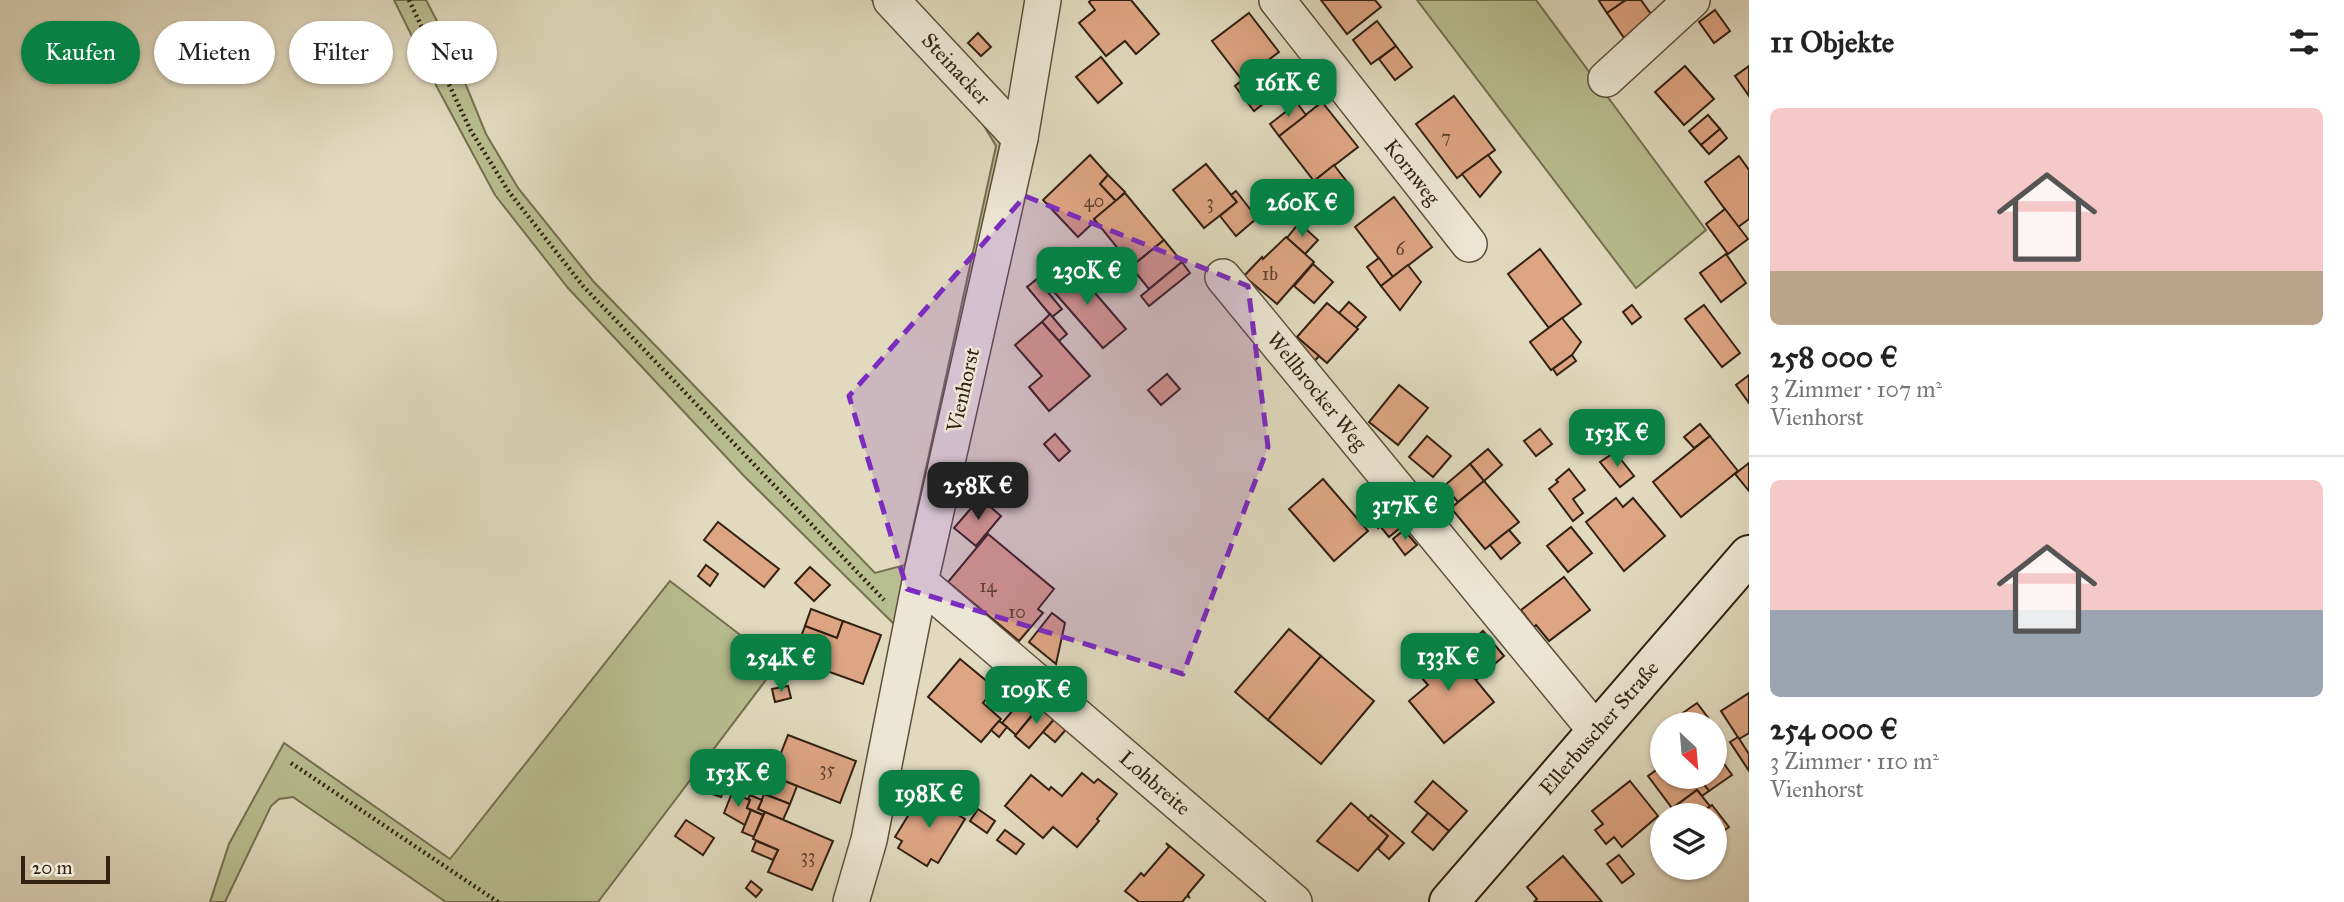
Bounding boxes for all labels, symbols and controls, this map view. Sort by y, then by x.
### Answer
chip: Kaufen [21,21,140,84]
chip: Mieten [154,21,275,84]
chip: Filter [289,21,393,84]
chip: Neu [407,21,497,84]
icon: filters [2285,23,2323,61]
text: 11 Objekte [1770,24,1894,60]
street label: Steinacker [916,27,996,111]
pin: 161K € [1231,60,1345,119]
text: 161K € [1256,68,1320,96]
house number: 7 [1441,126,1451,148]
street label: Kornweg [1378,134,1446,210]
icon: home [1984,154,2110,280]
pin: 260K € [1245,180,1359,239]
text: 260K € [1266,188,1338,216]
house number: 40 [1084,190,1104,212]
house number: 3 [1206,191,1214,213]
house number: 6 [1395,238,1405,260]
pin: 230K € [1030,247,1144,307]
text: 230K € [1052,256,1122,284]
house number: 1b [1262,263,1278,285]
street label: Wellbrocker Weg [1261,326,1373,456]
text: 258 000 € [1770,339,1898,375]
street label: Vienhorst [940,345,985,436]
text: 3 Zimmer · 107 m² [1770,375,1942,403]
text: Vienhorst [1770,403,1864,431]
pin: 153K € [1560,410,1674,469]
text: 153K € [1585,418,1649,446]
pin: 258K € [921,462,1035,522]
text: 258K € [943,471,1013,499]
pin: 317K € [1348,482,1462,542]
text: 317K € [1372,491,1438,519]
icon: home [1984,526,2110,652]
house number: 14 [979,575,998,597]
house number: 10 [1008,601,1026,623]
pin: 254K € [724,634,838,694]
pin: 133K € [1391,634,1505,693]
text: 133K € [1417,642,1479,670]
text: 254K € [746,643,816,671]
street label: Ellerbuscher Straße [1534,655,1665,800]
pin: 109K € [979,666,1093,726]
text: 109K € [1001,675,1071,703]
text: 254 000 € [1770,711,1898,747]
north arrow [1650,712,1727,789]
map controls [1650,712,1727,880]
street label: Lohbreite [1114,745,1196,821]
text: 3 Zimmer · 110 m² [1770,747,1939,775]
pin: 153K € [681,750,795,809]
text: 153K € [706,758,770,786]
house number: 35 [819,758,835,780]
pin: 198K € [872,770,986,830]
text: Vienhorst [1770,775,1864,803]
text: 198K € [895,779,963,807]
button: layers [1650,803,1727,880]
house number: 33 [801,845,815,867]
scale bar [21,853,110,885]
text: 20 m [32,856,73,879]

